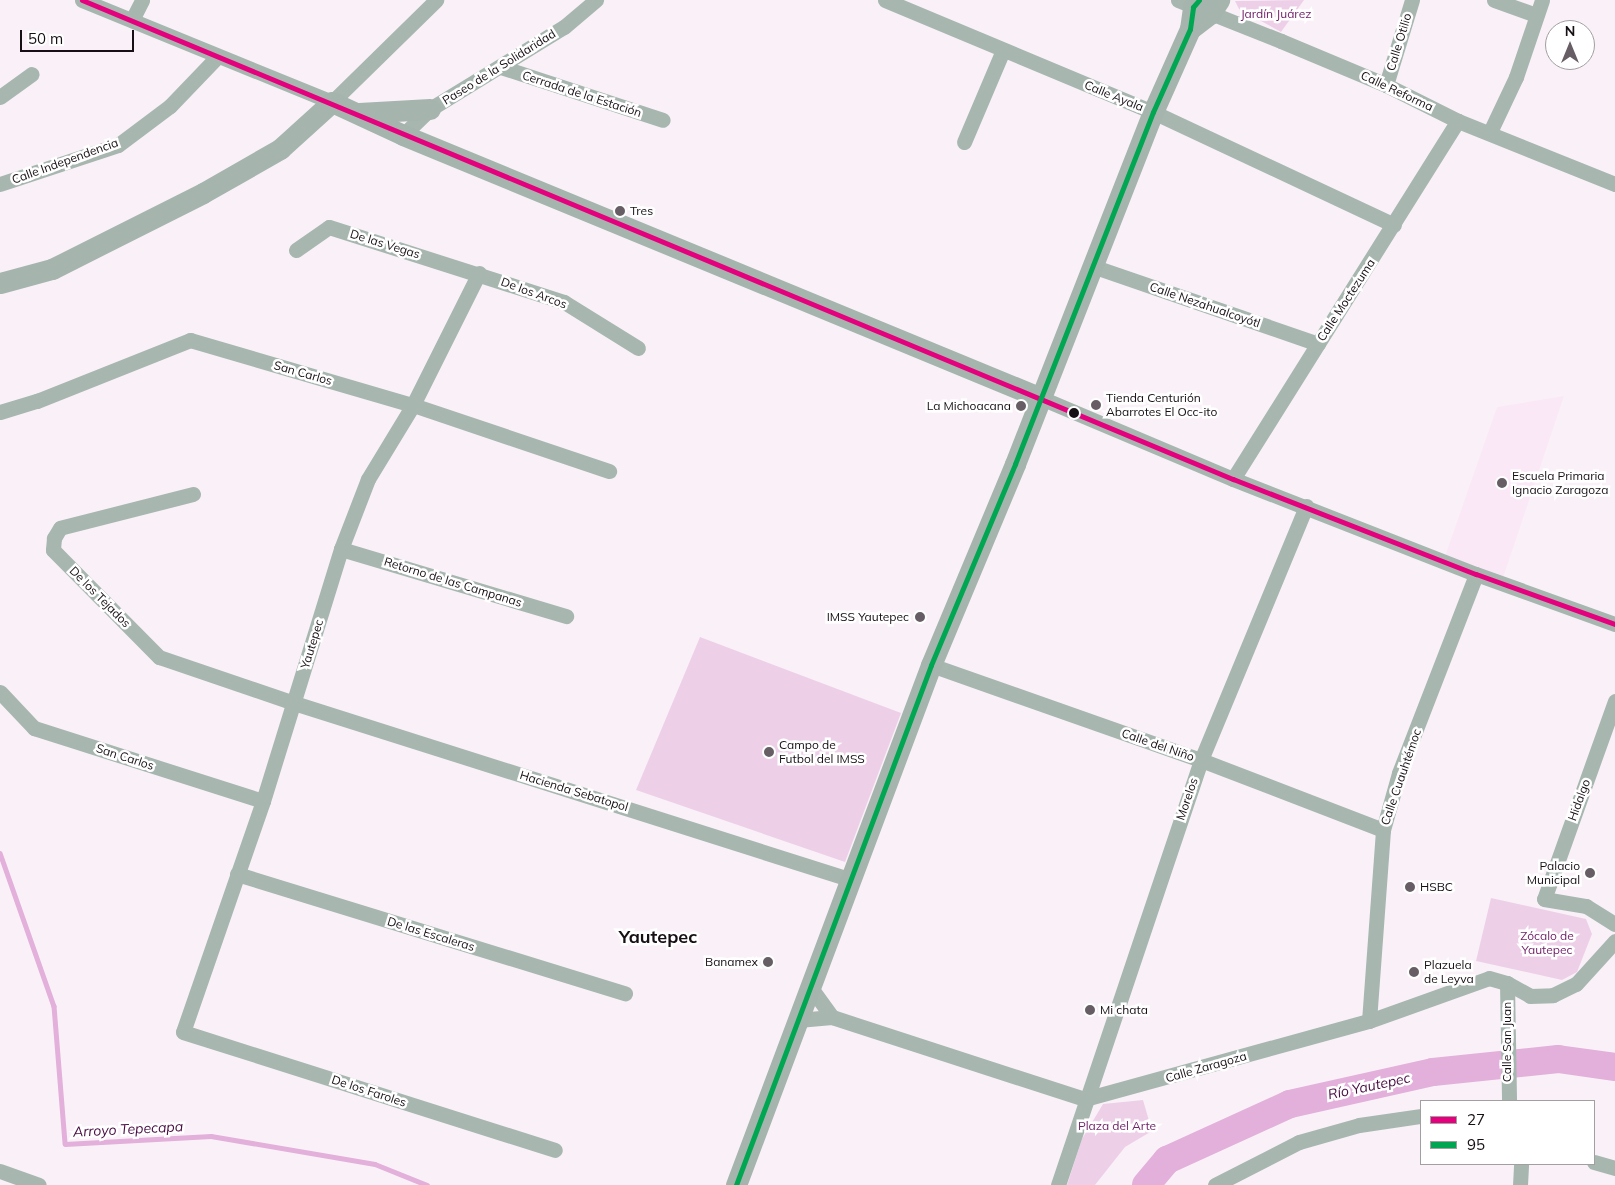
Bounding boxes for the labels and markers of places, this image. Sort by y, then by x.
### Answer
place label: Tres [630,204,653,218]
marker: Tres [614,205,626,217]
place label: Tienda Centurión Abarrotes El Occ-ito [1106,391,1217,419]
place label: La Michoacana [927,399,1011,413]
marker: Tienda Centurión Abarrotes El Occ-ito [1090,399,1102,411]
marker: La Michoacana [1015,400,1027,412]
unlabelled marker [1069,408,1079,418]
place label: Escuela Primaria Ignacio Zaragoza [1512,469,1608,497]
marker: Escuela Primaria Ignacio Zaragoza [1496,477,1508,489]
place label: IMSS Yautepec [827,610,909,624]
marker: IMSS Yautepec [913,610,927,624]
place label: Campo de Futbol del IMSS [779,738,865,766]
marker: Campo de Futbol del IMSS [763,746,775,758]
place label: Palacio Municipal [1527,859,1580,887]
marker: Palacio Municipal [1584,867,1596,879]
place label: HSBC [1420,880,1453,894]
marker: HSBC [1404,881,1416,893]
place label: Banamex [705,955,758,969]
marker: Banamex [762,956,774,968]
place label: Plazuela de Leyva [1424,958,1474,986]
marker: Plazuela de Leyva [1408,966,1420,978]
place label: Mi chata [1100,1003,1148,1017]
marker: Mi chata [1084,1004,1096,1016]

